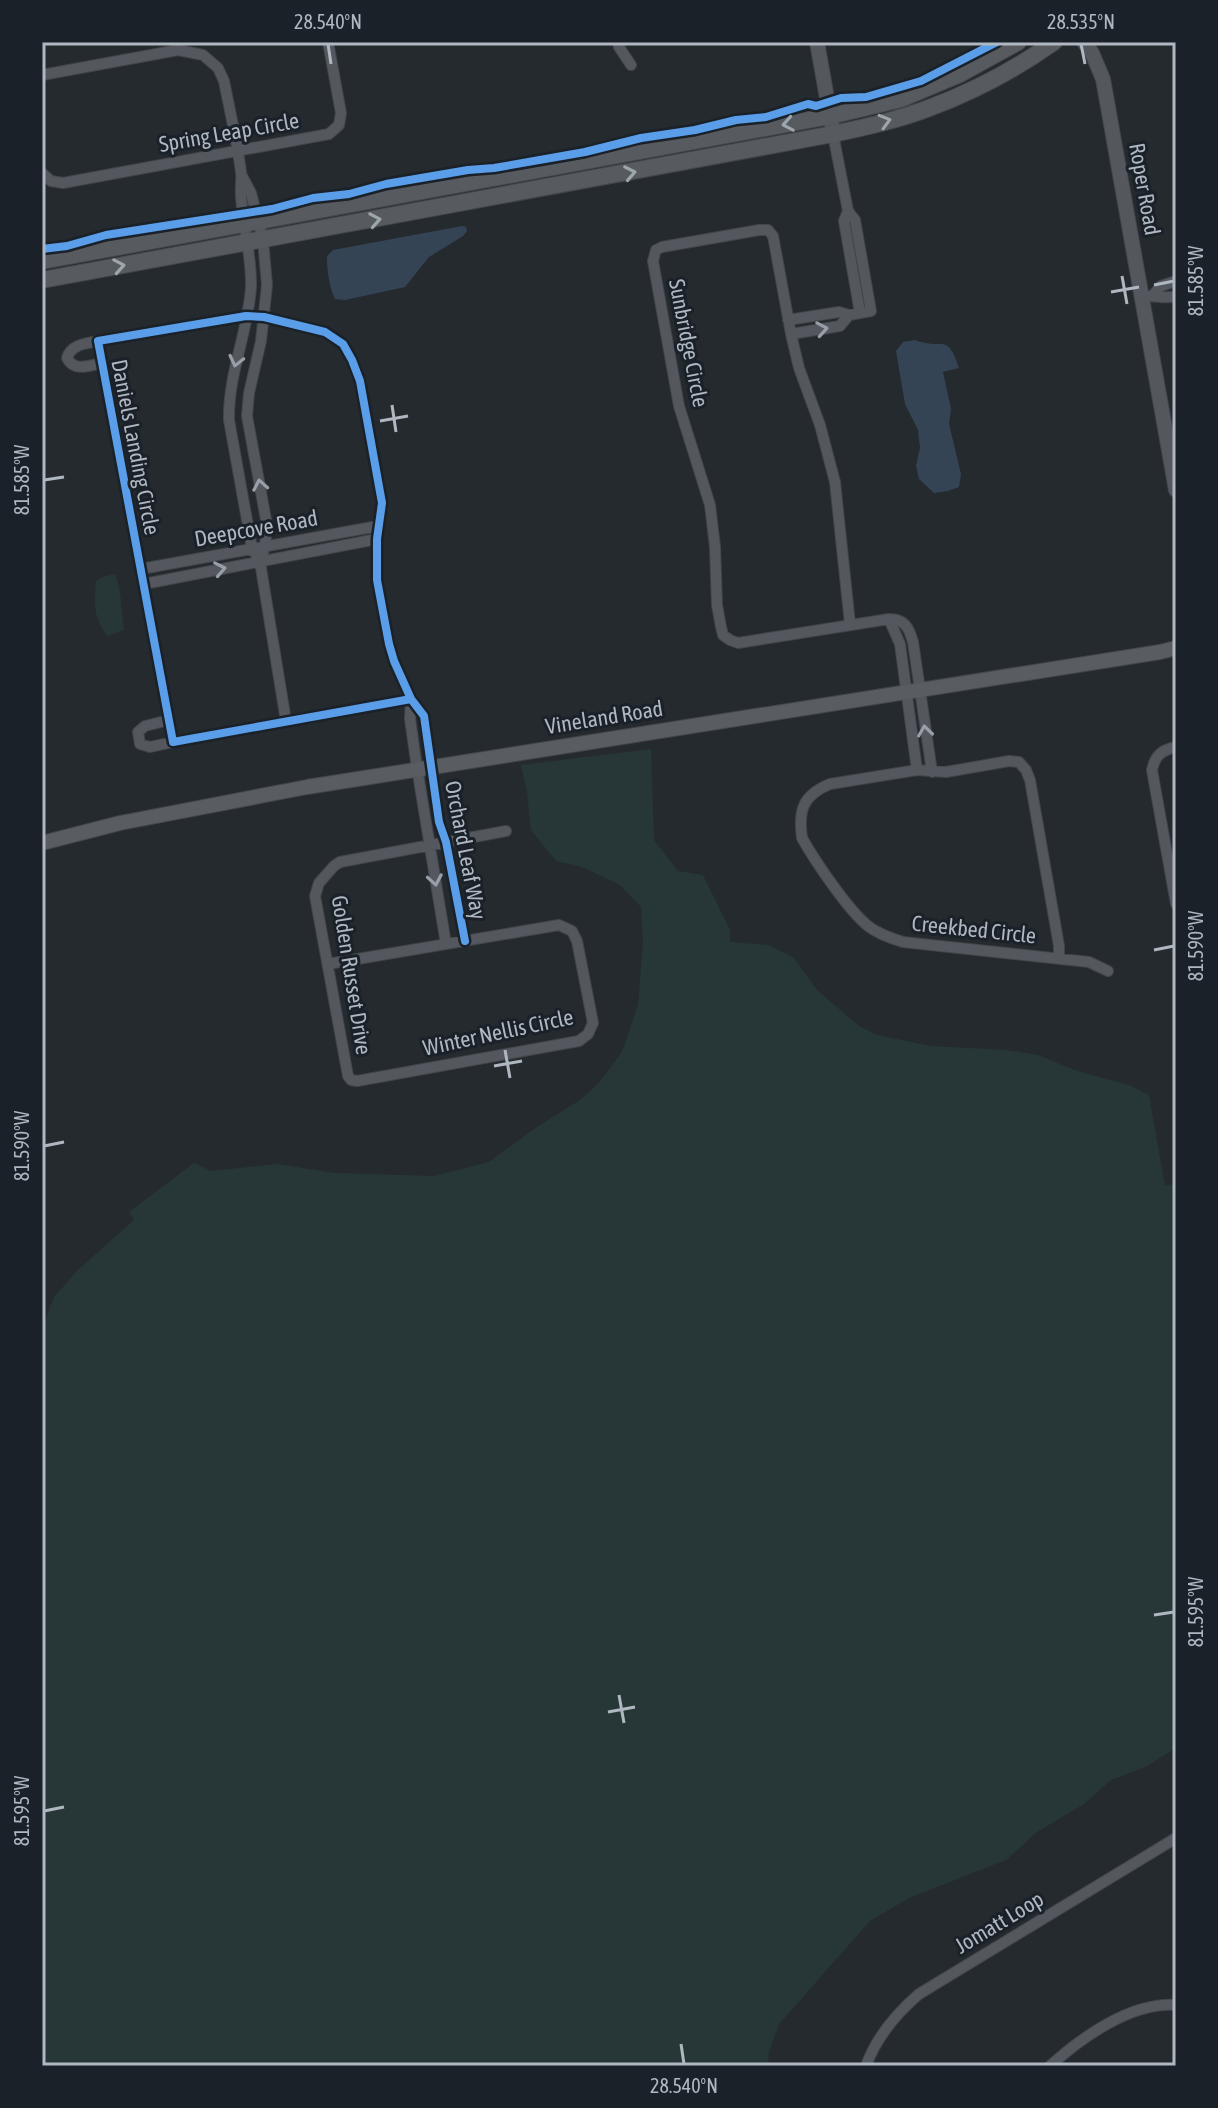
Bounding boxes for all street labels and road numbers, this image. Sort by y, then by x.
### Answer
street label: Spring Leap Circle [157,107,301,157]
street label: Roper Road [1124,141,1166,237]
street label: Sunbridge Circle [664,277,714,409]
street label: Daniels Landing Circle [106,357,166,537]
street label: Deepcove Road [192,504,320,552]
street label: Vineland Road [543,695,665,739]
street label: Orchard Leaf Way [440,778,492,922]
street label: Golden Russet Drive [327,893,377,1057]
street label: Creekbed Circle [911,910,1037,948]
street label: Winter Nellis Circle [420,1003,576,1061]
street label: Jomatt Loop [950,1885,1048,1959]

